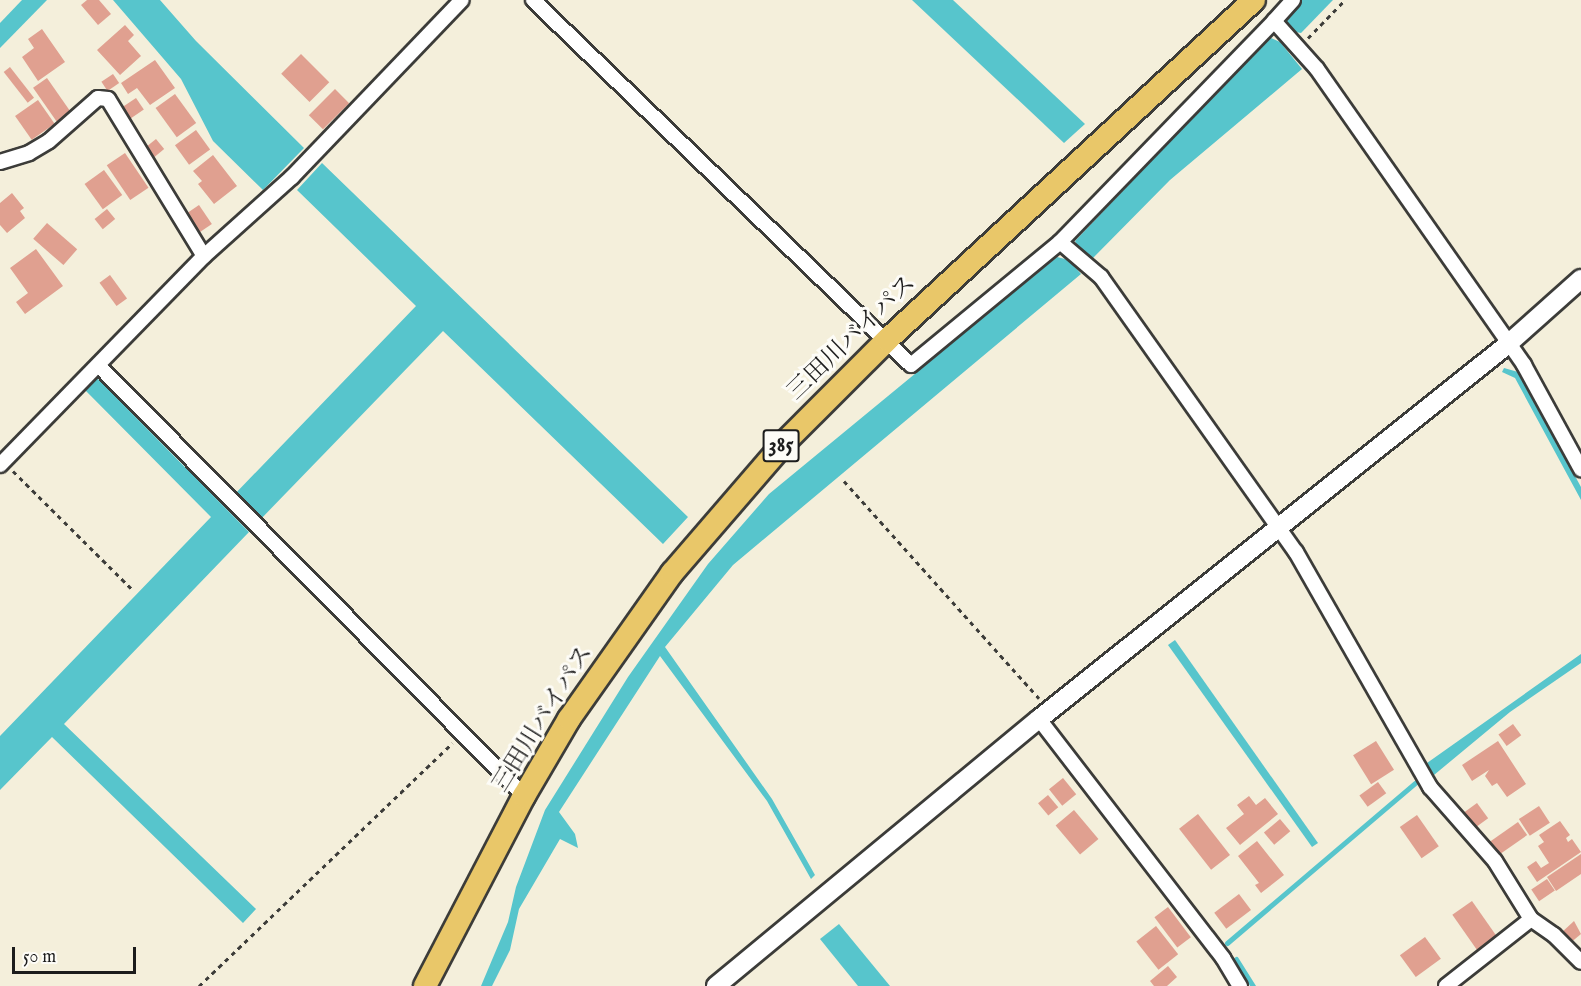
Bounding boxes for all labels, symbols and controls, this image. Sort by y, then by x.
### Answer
street label: 三田川バイパス [782,269,922,407]
road number: 385 [762,427,800,465]
street label: 三田川バイパス [486,640,600,798]
scale bar [15,935,140,973]
text: 50 m [23,946,56,969]

